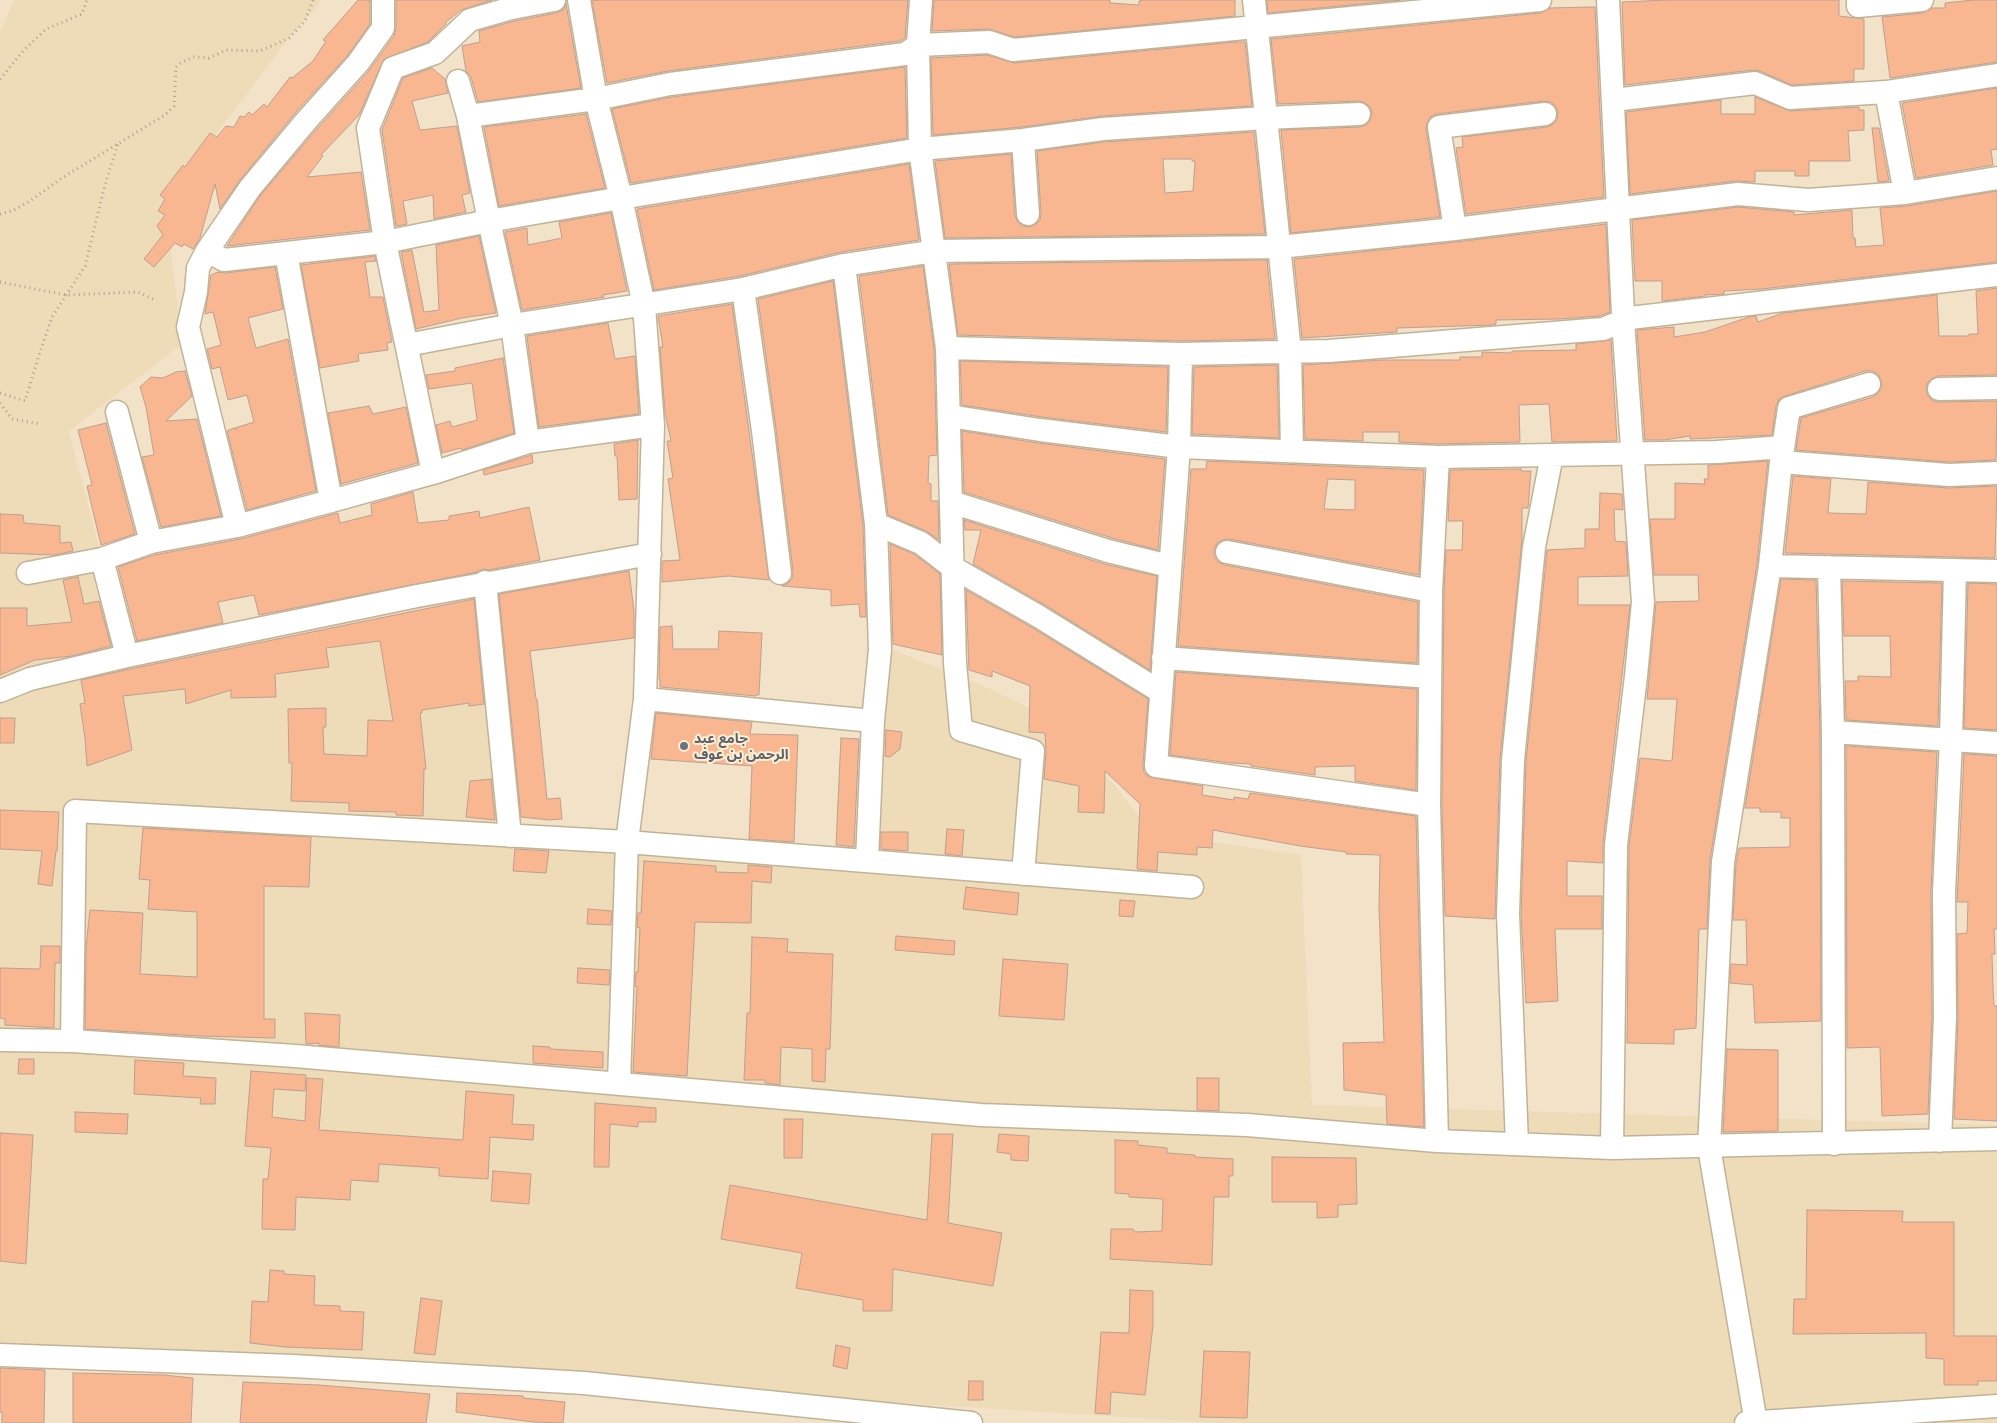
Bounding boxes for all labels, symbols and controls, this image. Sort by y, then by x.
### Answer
place label: جامع عبد الرحمن بن عوف [694,730,789,762]
marker: جامع عبد الرحمن بن عوف [678,740,690,752]

